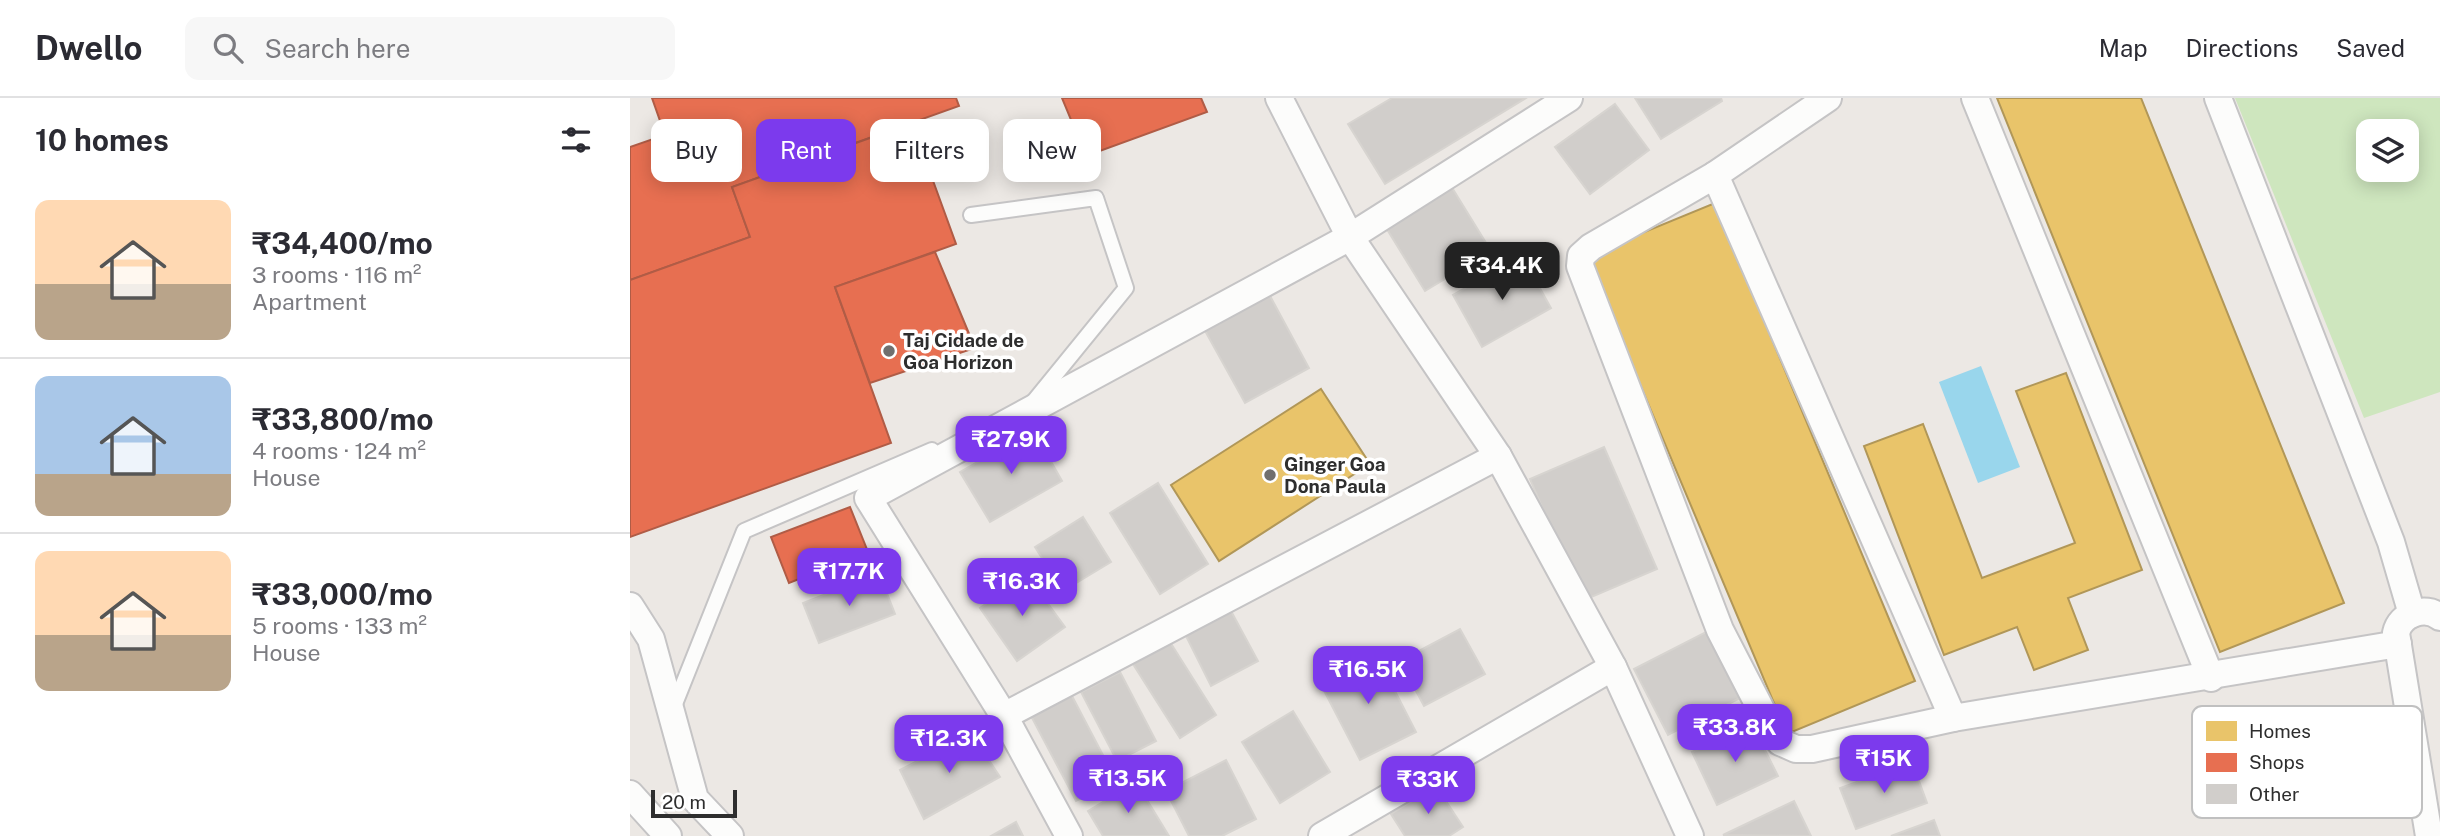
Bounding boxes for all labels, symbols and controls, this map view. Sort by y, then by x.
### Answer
search box [185,17,675,80]
text: Dwello [35,29,143,67]
icon: search [209,29,247,67]
text: Search here [265,33,411,64]
text: Map [2099,34,2148,62]
text: Directions [2186,34,2298,62]
text: Saved [2336,34,2405,62]
chip: Buy [651,119,742,182]
chip: Rent [756,119,856,182]
chip: Filters [870,119,989,182]
chip: New [1003,119,1101,182]
map controls [2356,119,2419,182]
button: layers [2356,119,2419,182]
icon: filters [557,121,595,159]
text: 10 homes [35,122,169,158]
text: ₹34,400/mo [252,225,433,261]
icon: home [91,228,175,312]
pin: ₹34.4K [1445,242,1559,302]
text: ₹34.4K [1461,251,1543,278]
text: 3 rooms · 116 m² [252,261,422,288]
text: Apartment [252,288,367,315]
place label: Taj Cidade de Goa Horizon [903,329,1024,373]
marker: Taj Cidade de Goa Horizon [881,343,897,359]
text: ₹33,800/mo [252,401,434,437]
icon: home [91,404,175,488]
pin: ₹27.9K [954,416,1068,476]
text: ₹27.9K [971,425,1051,452]
text: 4 rooms · 124 m² [252,437,426,464]
place label: Ginger Goa Dona Paula [1284,453,1386,497]
text: House [252,464,320,491]
marker: Ginger Goa Dona Paula [1262,467,1278,483]
pin: ₹17.7K [792,548,906,608]
text: ₹17.7K [813,557,885,584]
pin: ₹16.3K [965,559,1079,618]
text: ₹16.3K [983,567,1061,594]
text: ₹33,000/mo [252,576,433,612]
icon: home [91,579,175,663]
text: 5 rooms · 133 m² [252,612,427,639]
text: House [252,639,320,666]
pin: ₹16.5K [1311,646,1425,706]
text: ₹16.5K [1329,655,1407,682]
pin: ₹33.8K [1678,704,1792,764]
legend [2192,706,2422,818]
text: ₹33.8K [1693,713,1777,740]
pin: ₹12.3K [892,716,1006,775]
text: Homes [2249,720,2311,742]
text: ₹12.3K [910,724,988,751]
pin: ₹15K [1843,736,1925,795]
text: ₹15K [1856,744,1912,771]
text: Shops [2249,751,2304,773]
pin: ₹13.5K [1071,756,1185,815]
pin: ₹33K [1387,756,1469,816]
text: ₹13.5K [1089,764,1167,791]
text: ₹33K [1397,765,1459,792]
text: Other [2249,783,2299,805]
scale bar [651,787,737,819]
text: 20 m [662,791,706,813]

